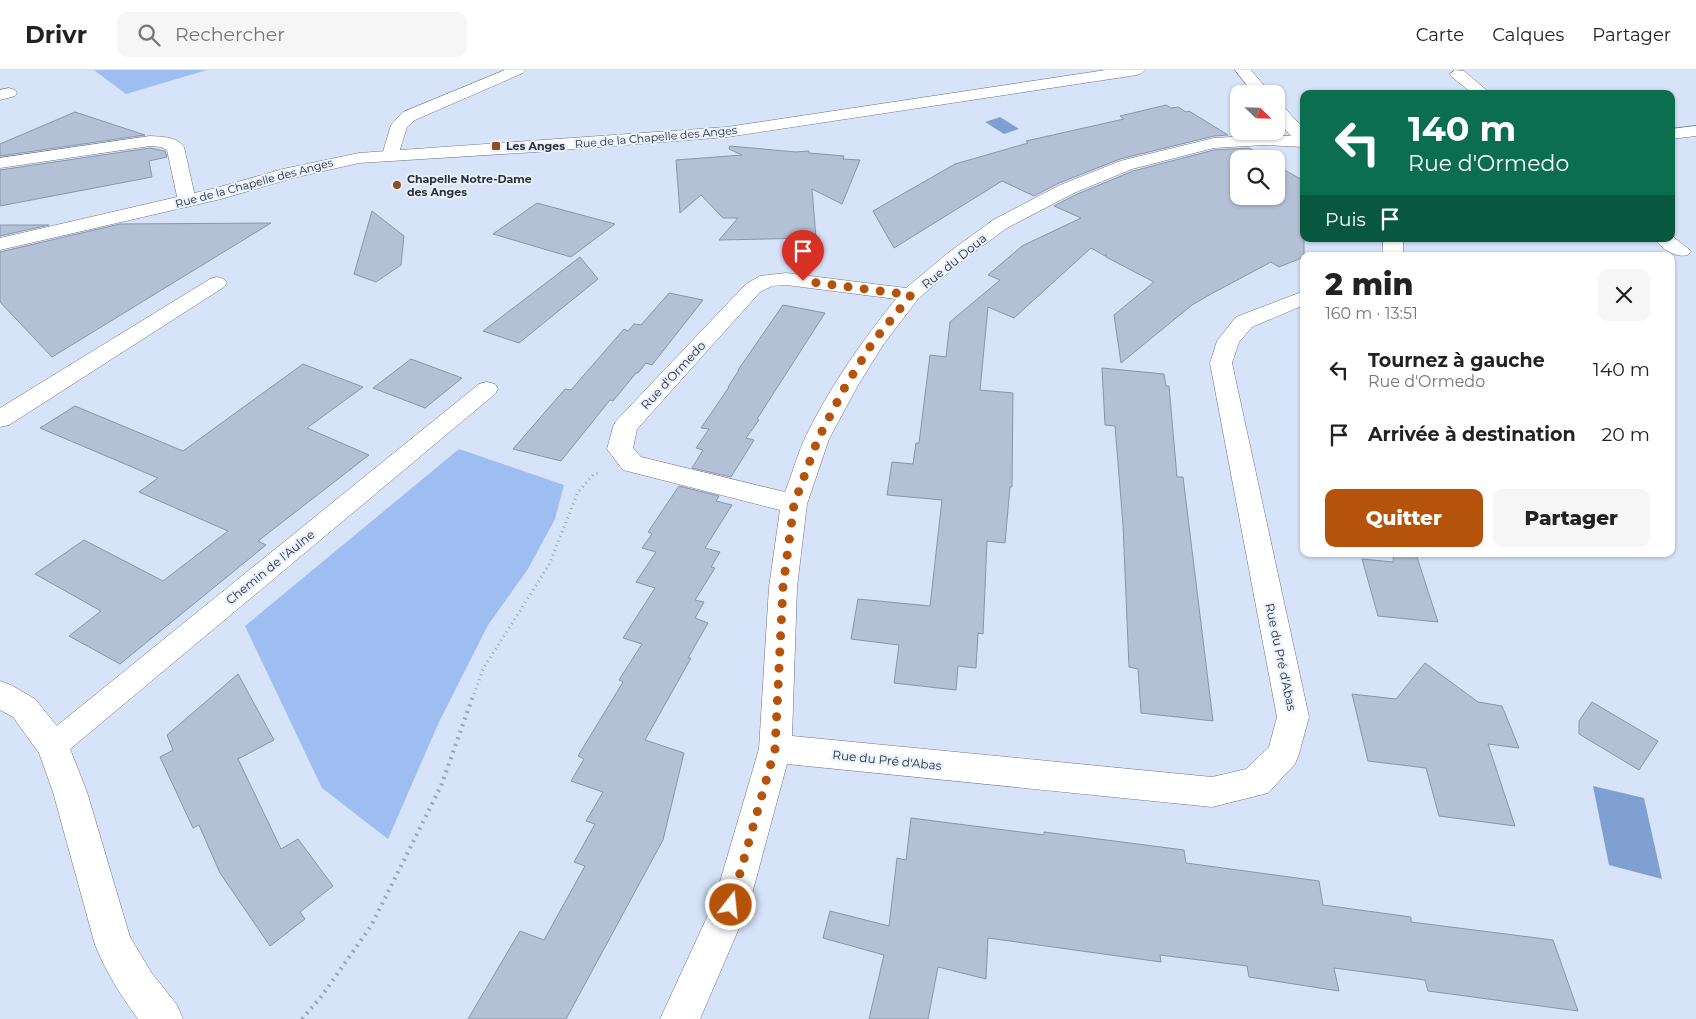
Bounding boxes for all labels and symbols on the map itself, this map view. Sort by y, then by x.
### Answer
north arrow [1230,85,1285,140]
street label: Rue de la Chapelle des Anges [574,123,738,151]
place label: Les Anges [506,139,565,153]
marker: Les Anges [490,140,502,152]
street label: Rue de la Chapelle des Anges [174,155,335,211]
place label: Chapelle Notre-Dame des Anges [407,172,532,199]
marker: Chapelle Notre-Dame des Anges [391,179,403,191]
pin [782,230,824,281]
street label: Rue du Doua [919,230,989,292]
street label: Rue d'Ormedo [638,338,708,412]
street label: Chemin de l'Aulne [223,527,317,607]
street label: Rue du Pré d'Abas [1262,602,1300,712]
street label: Rue du Pré d'Abas [832,747,942,773]
position arrow [704,878,756,930]

